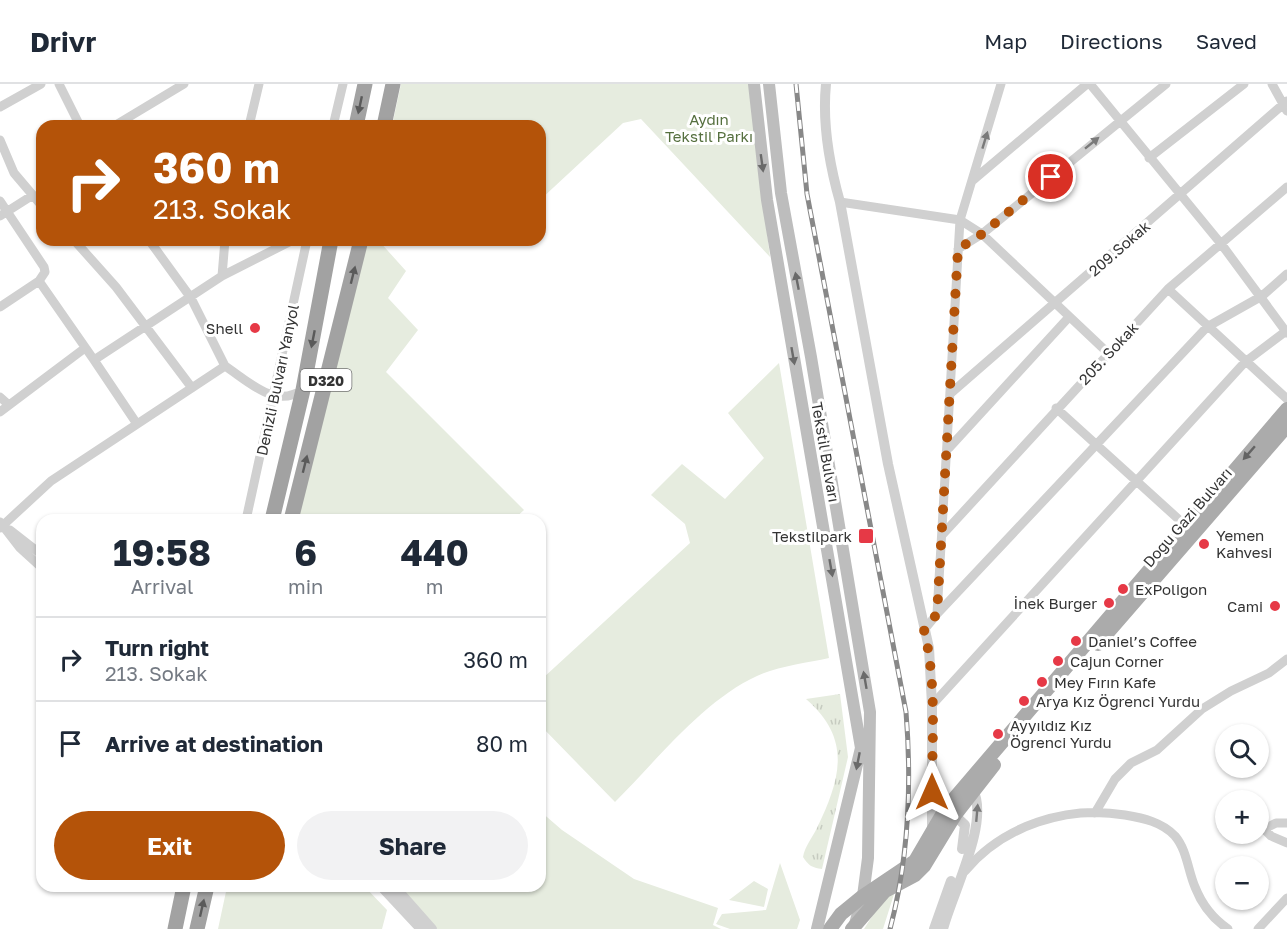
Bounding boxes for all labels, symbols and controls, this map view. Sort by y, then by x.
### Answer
text: Drivr [30,25,96,58]
text: Map [984,28,1027,54]
text: Directions [1060,28,1163,54]
text: Saved [1196,28,1257,54]
one-way arrow [355,96,364,115]
park label: Aydın Tekstil Parkı [665,110,753,145]
one-way arrow [981,130,990,148]
one-way arrow [1084,137,1100,150]
text: 360 m [153,142,280,192]
icon: right [54,144,132,222]
pin [1025,151,1076,202]
one-way arrow [757,154,766,173]
icon: arrive [1034,160,1067,193]
text: 213. Sokak [153,193,291,225]
street label: 209.Sokak [1085,216,1154,279]
one-way arrow [348,265,358,284]
one-way arrow [792,271,801,290]
street label: Denizli Bulvarı Yanyol [252,303,302,457]
street label: 205. Sokak [1075,318,1142,388]
place label: Shell [206,319,243,337]
marker: Shell [248,321,262,335]
one-way arrow [308,329,317,348]
one-way arrow [789,346,798,365]
road number: D320 [300,369,352,391]
street label: Tekstil Bulvarı [808,400,844,504]
one-way arrow [1243,445,1256,460]
one-way arrow [301,455,311,473]
street label: Doğu Gazi Bulvarı [1139,464,1235,570]
place label: Yemen Kahvesi [1216,526,1272,561]
place label: Tekstilpark [772,527,853,545]
marker: Tekstilpark [857,527,875,545]
text: 19:58 [113,531,211,574]
text: 6 [294,531,317,574]
text: 440 [400,531,469,574]
marker: Yemen Kahvesi [1197,537,1211,551]
one-way arrow [827,559,836,578]
text: Arrival [131,574,193,598]
text: min [288,574,323,598]
text: m [426,574,444,598]
place label: ExPoligon [1135,580,1207,598]
marker: ExPoligon [1116,582,1130,596]
place label: İnek Burger [1014,594,1097,612]
marker: İnek Burger [1102,596,1116,610]
place label: Cami [1227,597,1263,615]
marker: Cami [1268,599,1282,613]
place label: Daniel’s Coffee [1088,632,1197,650]
text: Turn right [105,634,209,661]
marker: Daniel’s Coffee [1069,634,1083,648]
icon: right [54,643,87,676]
text: 360 m [463,646,528,673]
place label: Cajun Corner [1070,652,1164,670]
marker: Cajun Corner [1051,654,1065,668]
text: 213. Sokak [105,661,208,685]
one-way arrow [860,670,869,689]
place label: Mey Fırın Kafe [1054,673,1156,691]
marker: Mey Fırın Kafe [1035,675,1049,689]
place label: Arya Kız Öğrenci Yurdu [1036,692,1200,710]
marker: Arya Kız Öğrenci Yurdu [1017,694,1031,708]
place label: Ayyıldız Kız Öğrenci Yurdu [1010,716,1112,751]
map controls [1215,724,1269,910]
button: search [1215,724,1269,778]
icon: arrive [54,727,87,760]
marker: Ayyıldız Kız Öğrenci Yurdu [991,727,1005,741]
text: Arrive at destination [105,730,323,757]
text: 80 m [476,730,528,757]
one-way arrow [853,751,862,770]
position arrow [900,760,964,824]
button: + [1215,790,1269,844]
one-way arrow [972,803,982,822]
button: Exit [54,811,285,880]
button: Share [297,811,528,880]
button: − [1215,856,1269,910]
one-way arrow [197,898,207,917]

